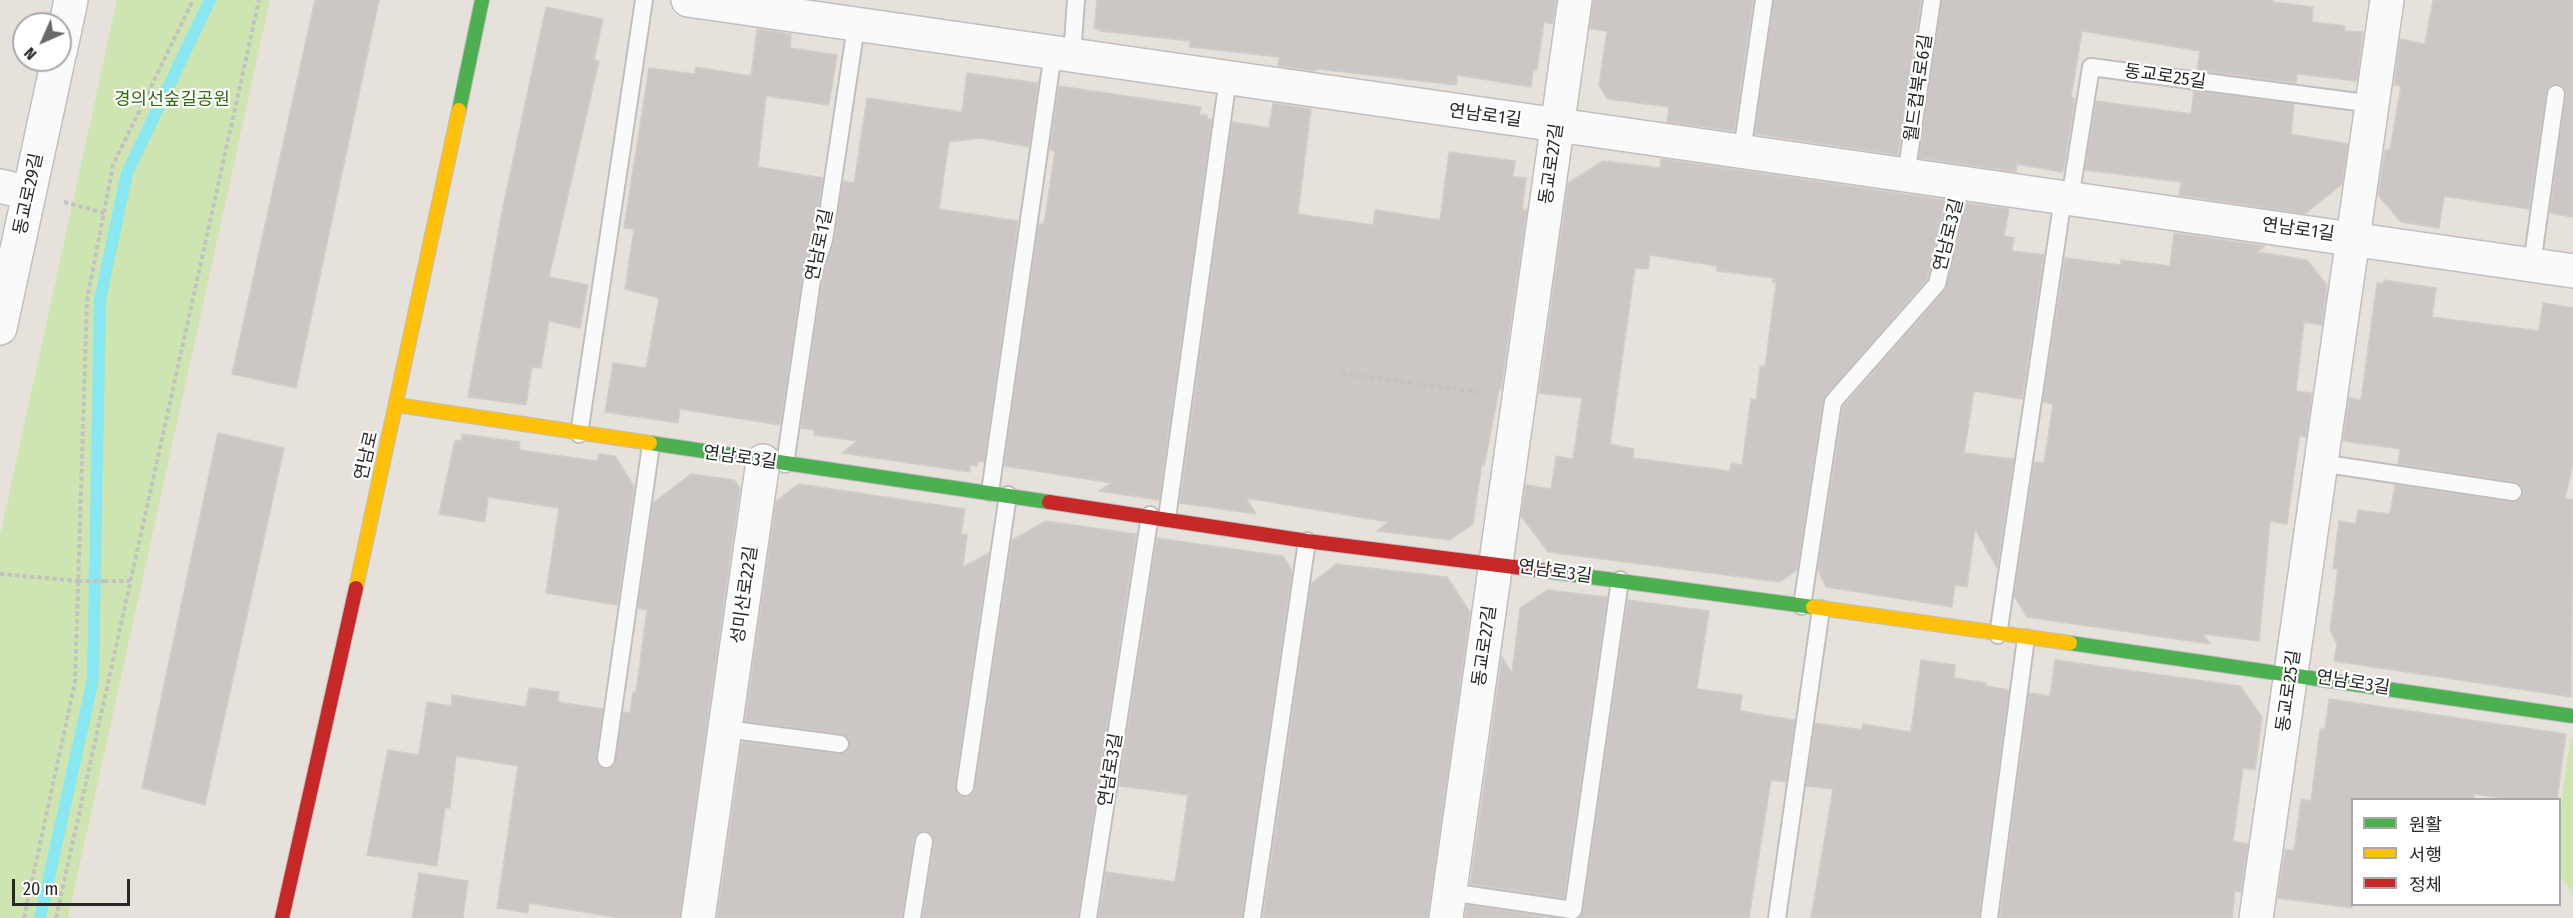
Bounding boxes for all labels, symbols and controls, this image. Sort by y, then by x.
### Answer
north arrow [12,12,72,72]
street label: 월드컵북로6길 [1901,33,1937,143]
text: N [20,44,40,64]
street label: 동교로25길 [2123,61,2207,93]
park label: 경의선숲길공원 [114,89,230,111]
street label: 연남로1길 [1447,100,1523,132]
street label: 동교로27길 [1536,122,1568,206]
street label: 동교로29길 [10,151,48,237]
street label: 연남로3길 [1930,196,1968,274]
street label: 연남로1길 [802,207,838,283]
street label: 연남로1길 [2260,214,2336,246]
street label: 연남로 [351,429,383,483]
street label: 연남로3길 [702,442,778,474]
street label: 성미산로22길 [727,545,763,645]
street label: 연남로3길 [1517,556,1593,588]
street label: 동교로27길 [1469,604,1501,688]
street label: 동교로25길 [2273,649,2305,733]
street label: 연남로3길 [2315,667,2391,699]
street label: 연남로3길 [1095,732,1127,808]
legend [2351,798,2561,906]
text: 원활 [2409,814,2442,836]
text: 서행 [2409,844,2442,866]
scale bar [15,867,134,905]
text: 정체 [2409,874,2442,896]
text: 20 m [23,878,58,900]

